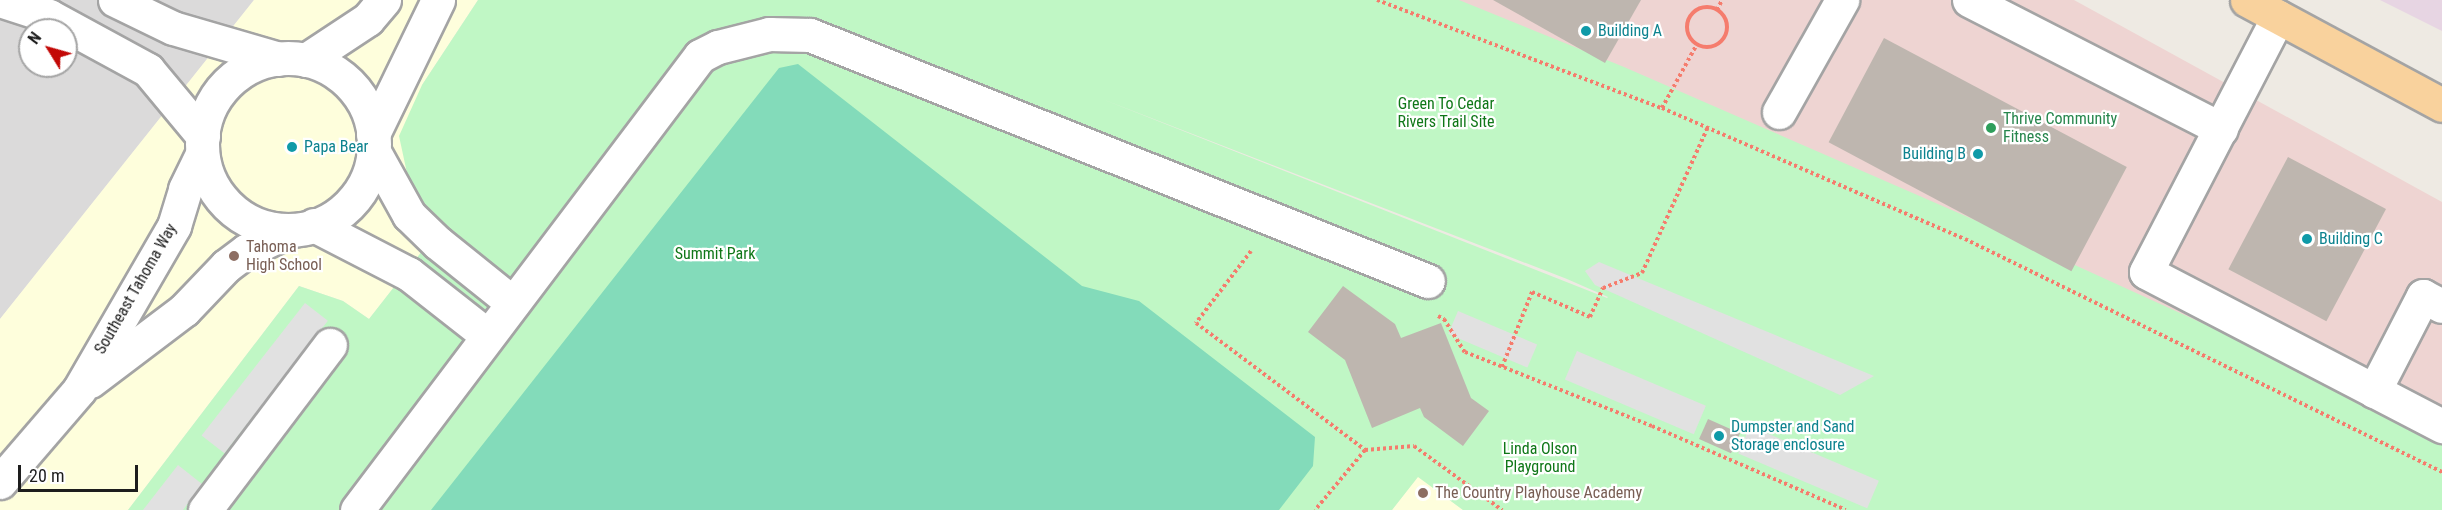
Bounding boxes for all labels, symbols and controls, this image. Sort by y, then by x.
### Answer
north arrow [18,18,78,78]
place label: Building A [1598,21,1662,41]
marker: Building A [1579,24,1593,38]
text: N [24,28,45,48]
park label: Green To Cedar Rivers Trail Site [1397,94,1495,132]
place label: Thrive Community Fitness [2003,109,2117,147]
marker: Thrive Community Fitness [1984,121,1998,135]
place label: Papa Bear [304,137,368,157]
marker: Papa Bear [285,140,299,154]
place label: Building B [1903,144,1966,164]
marker: Building B [1971,147,1985,161]
street label: Southeast Tahoma Way [91,220,181,358]
place label: Building C [2319,229,2383,249]
marker: Building C [2300,232,2314,246]
place label: Tahoma High School [246,237,322,275]
park label: Summit Park [675,244,755,264]
marker: Tahoma High School [227,249,241,263]
place label: Dumpster and Sand Storage enclosure [1731,417,1855,455]
marker: Dumpster and Sand Storage enclosure [1712,429,1726,443]
park label: Linda Olson Playground [1503,439,1577,477]
scale bar [21,453,141,491]
text: 20 m [29,465,64,486]
place label: The Country Playhouse Academy [1435,483,1642,503]
marker: The Country Playhouse Academy [1416,486,1430,500]

